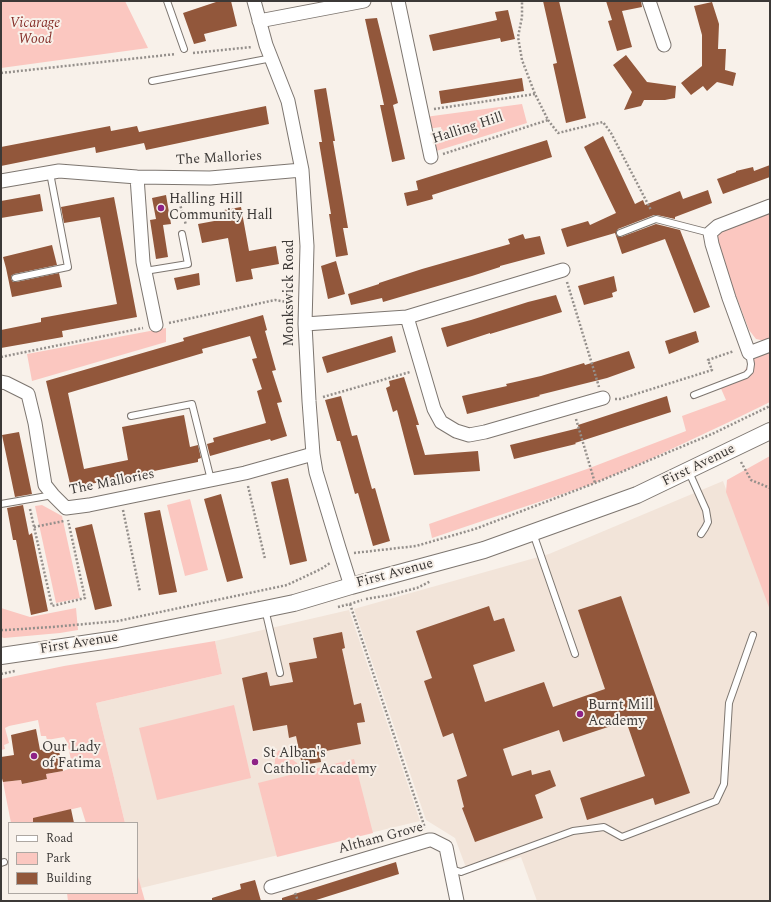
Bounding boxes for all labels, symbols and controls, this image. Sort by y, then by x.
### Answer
park label: Vicarage Wood [10,16,60,48]
street label: Halling Hill [430,110,506,148]
street label: The Mallories [175,148,263,170]
place label: Halling Hill Community Hall [169,192,273,224]
marker: Halling Hill Community Hall [156,203,166,213]
street label: Monkswick Road [282,239,298,347]
street label: First Avenue [660,441,738,491]
street label: The Mallories [68,466,156,500]
street label: First Avenue [355,556,435,592]
street label: First Avenue [39,630,119,658]
place label: Burnt Mill Academy [588,698,653,730]
marker: Burnt Mill Academy [575,709,585,719]
place label: Our Lady of Fatima [42,740,101,772]
place label: St Alban's Catholic Academy [263,746,376,778]
marker: Our Lady of Fatima [29,751,39,761]
marker: St Alban's Catholic Academy [250,757,260,767]
street label: Altham Grove [337,820,425,858]
legend [8,822,138,894]
text: Road [46,829,73,848]
text: Park [46,849,71,868]
text: Building [46,869,92,888]

